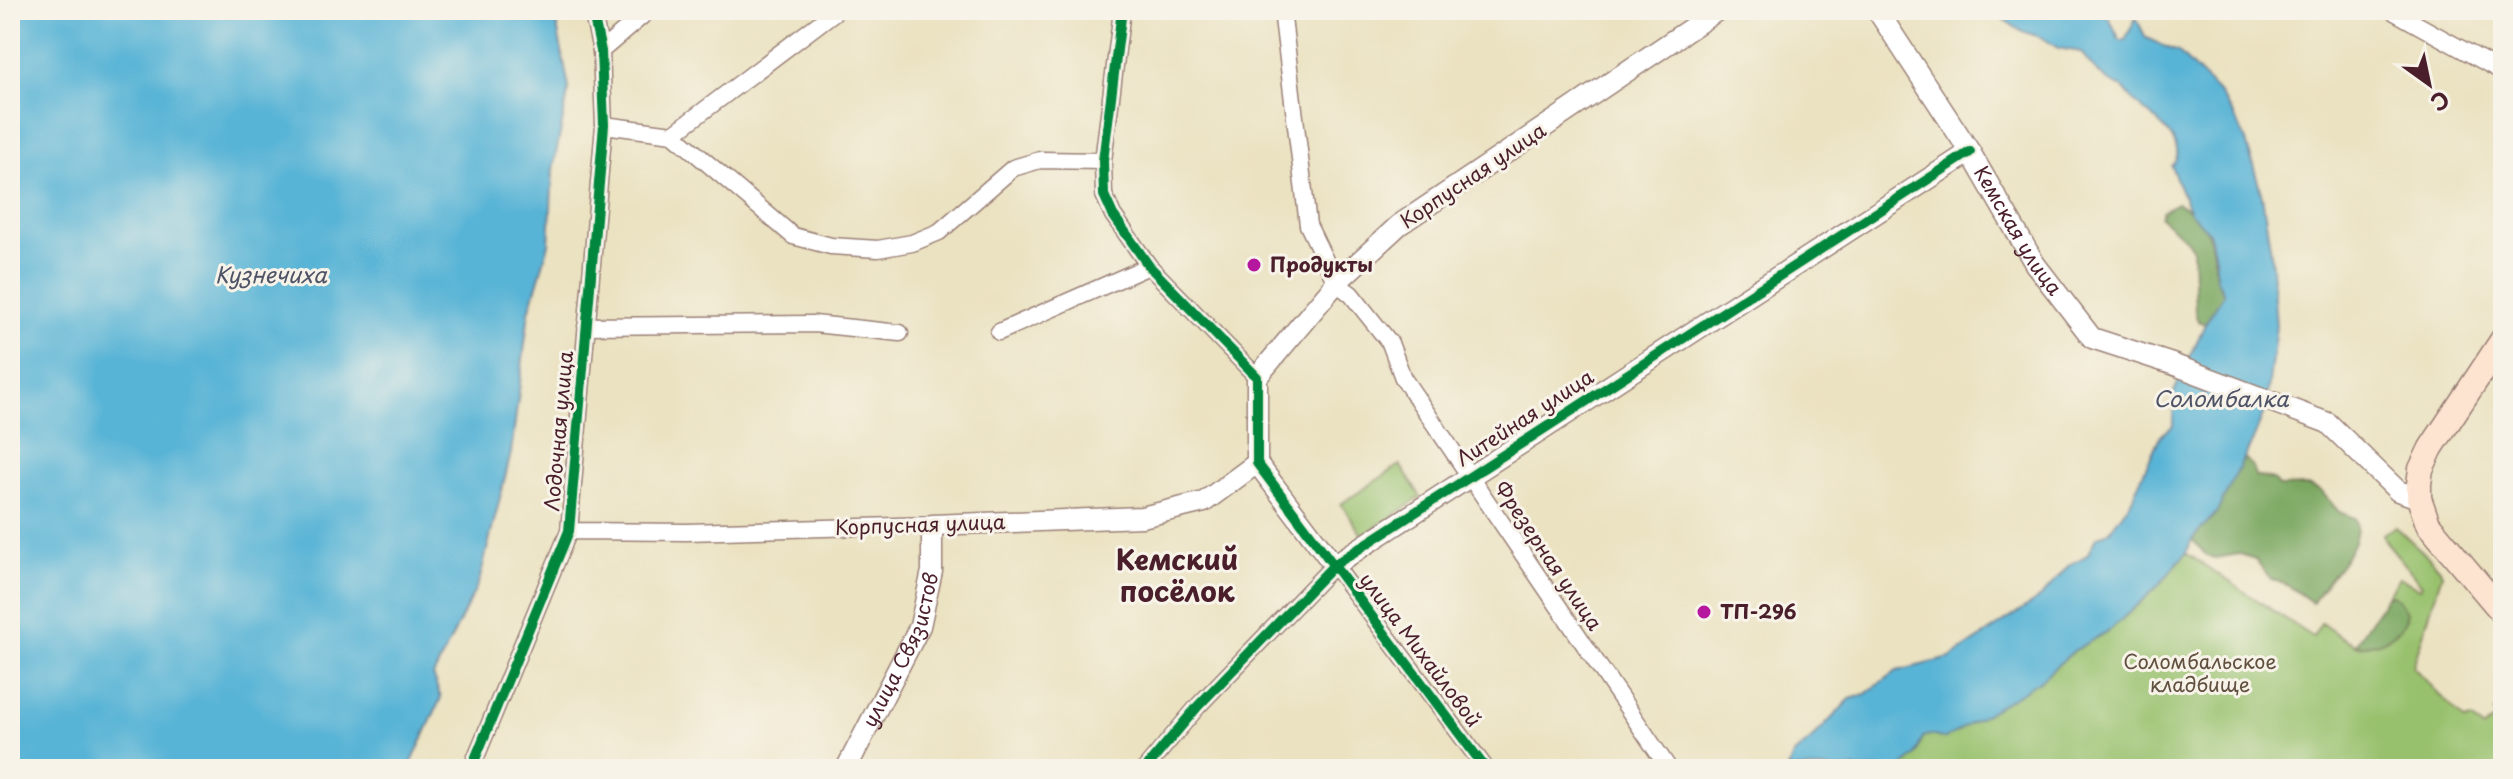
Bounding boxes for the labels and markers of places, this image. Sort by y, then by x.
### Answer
place label: Продукты [1270,249,1373,279]
marker: Продукты [1245,256,1263,274]
place label: ТП-296 [1720,596,1797,626]
marker: ТП-296 [1695,603,1713,621]

